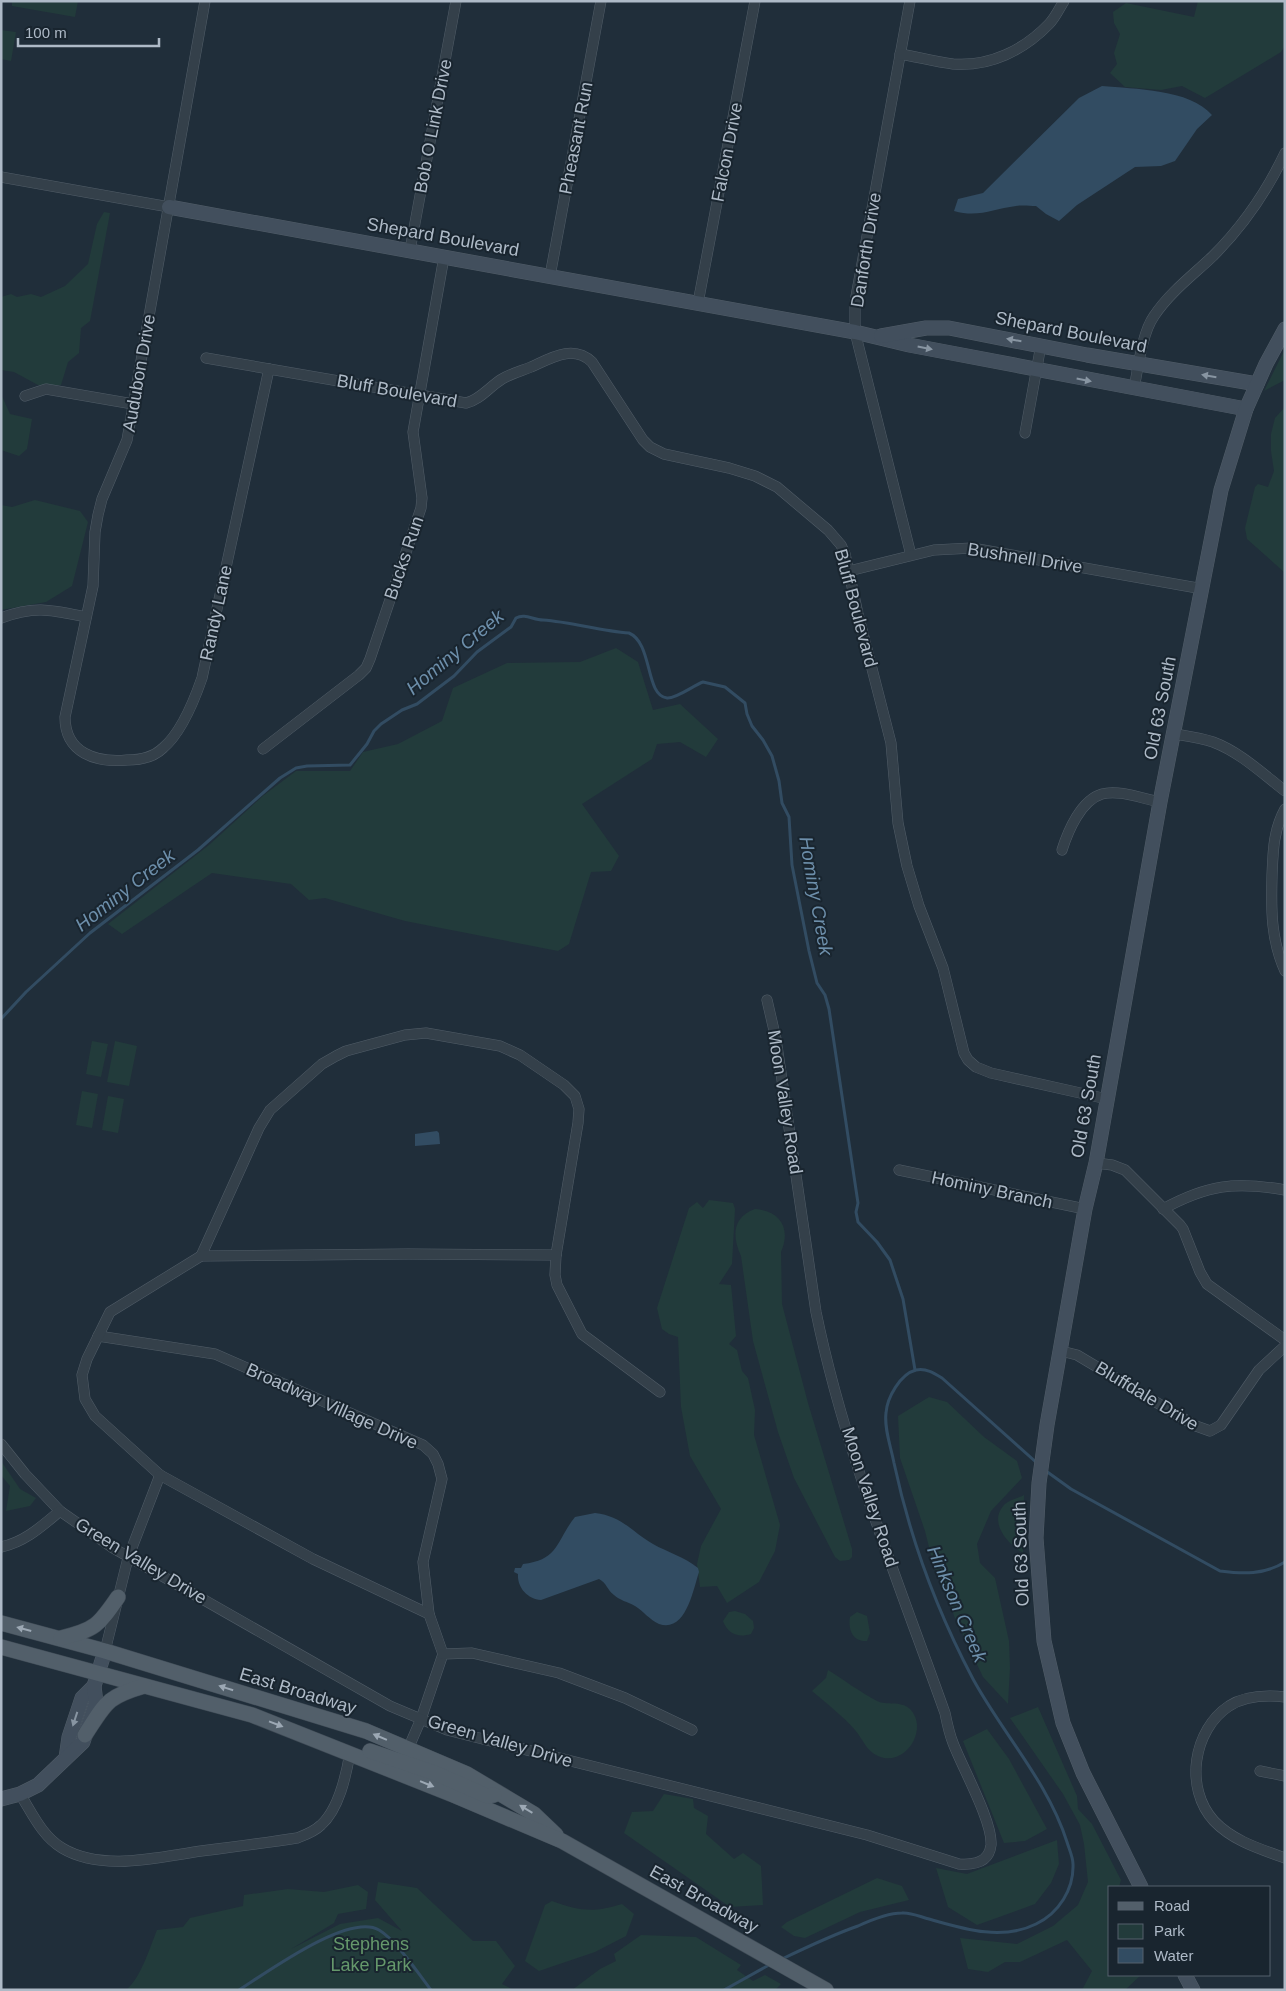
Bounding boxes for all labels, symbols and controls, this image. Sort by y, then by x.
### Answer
scale bar [18,15,159,47]
text: 100 m [25,24,67,41]
street label: Bob O Link Drive [410,57,456,195]
street label: Pheasant Run [555,80,597,196]
street label: Falcon Drive [708,101,746,203]
street label: Danforth Drive [847,191,885,309]
street label: Shepard Boulevard [365,214,521,260]
street label: Shepard Boulevard [993,307,1149,357]
street label: Audubon Drive [119,313,159,433]
one-way arrow [1006,336,1022,344]
one-way arrow [917,345,933,353]
street label: Bluff Boulevard [335,371,459,411]
one-way arrow [1200,371,1216,379]
one-way arrow [1077,376,1093,384]
street label: Bucks Run [380,514,428,602]
street label: Bushnell Drive [966,539,1084,577]
street label: Bluff Boulevard [831,547,881,669]
street label: Randy Lane [196,563,236,663]
water label: Hominy Creek [402,604,509,699]
street label: Old 63 South [1140,655,1180,761]
water label: Hominy Creek [795,835,837,959]
water label: Hominy Creek [71,844,180,935]
street label: Moon Valley Road [764,1028,806,1176]
street label: Old 63 South [1067,1053,1105,1159]
street label: Hominy Branch [930,1167,1054,1213]
street label: Bluffdale Drive [1092,1357,1202,1435]
street label: Broadway Village Drive [243,1359,421,1453]
street label: Moon Valley Road [838,1425,902,1569]
street label: Old 63 South [1009,1501,1033,1607]
street label: Green Valley Drive [72,1514,210,1608]
water label: Hinkson Creek [923,1543,992,1667]
one-way arrow [17,1625,32,1633]
street label: East Broadway [237,1664,359,1718]
one-way arrow [218,1684,233,1691]
street label: Green Valley Drive [425,1711,575,1771]
one-way arrow [71,1712,78,1727]
one-way arrow [269,1720,284,1728]
one-way arrow [373,1733,388,1741]
one-way arrow [420,1780,435,1788]
one-way arrow [519,1805,532,1814]
street label: East Broadway [646,1861,762,1937]
legend [1108,1886,1271,1976]
text: Road [1154,1897,1190,1914]
text: Park [1154,1922,1185,1939]
park label: Stephens Lake Park [330,1934,413,1975]
text: Water [1154,1947,1193,1964]

